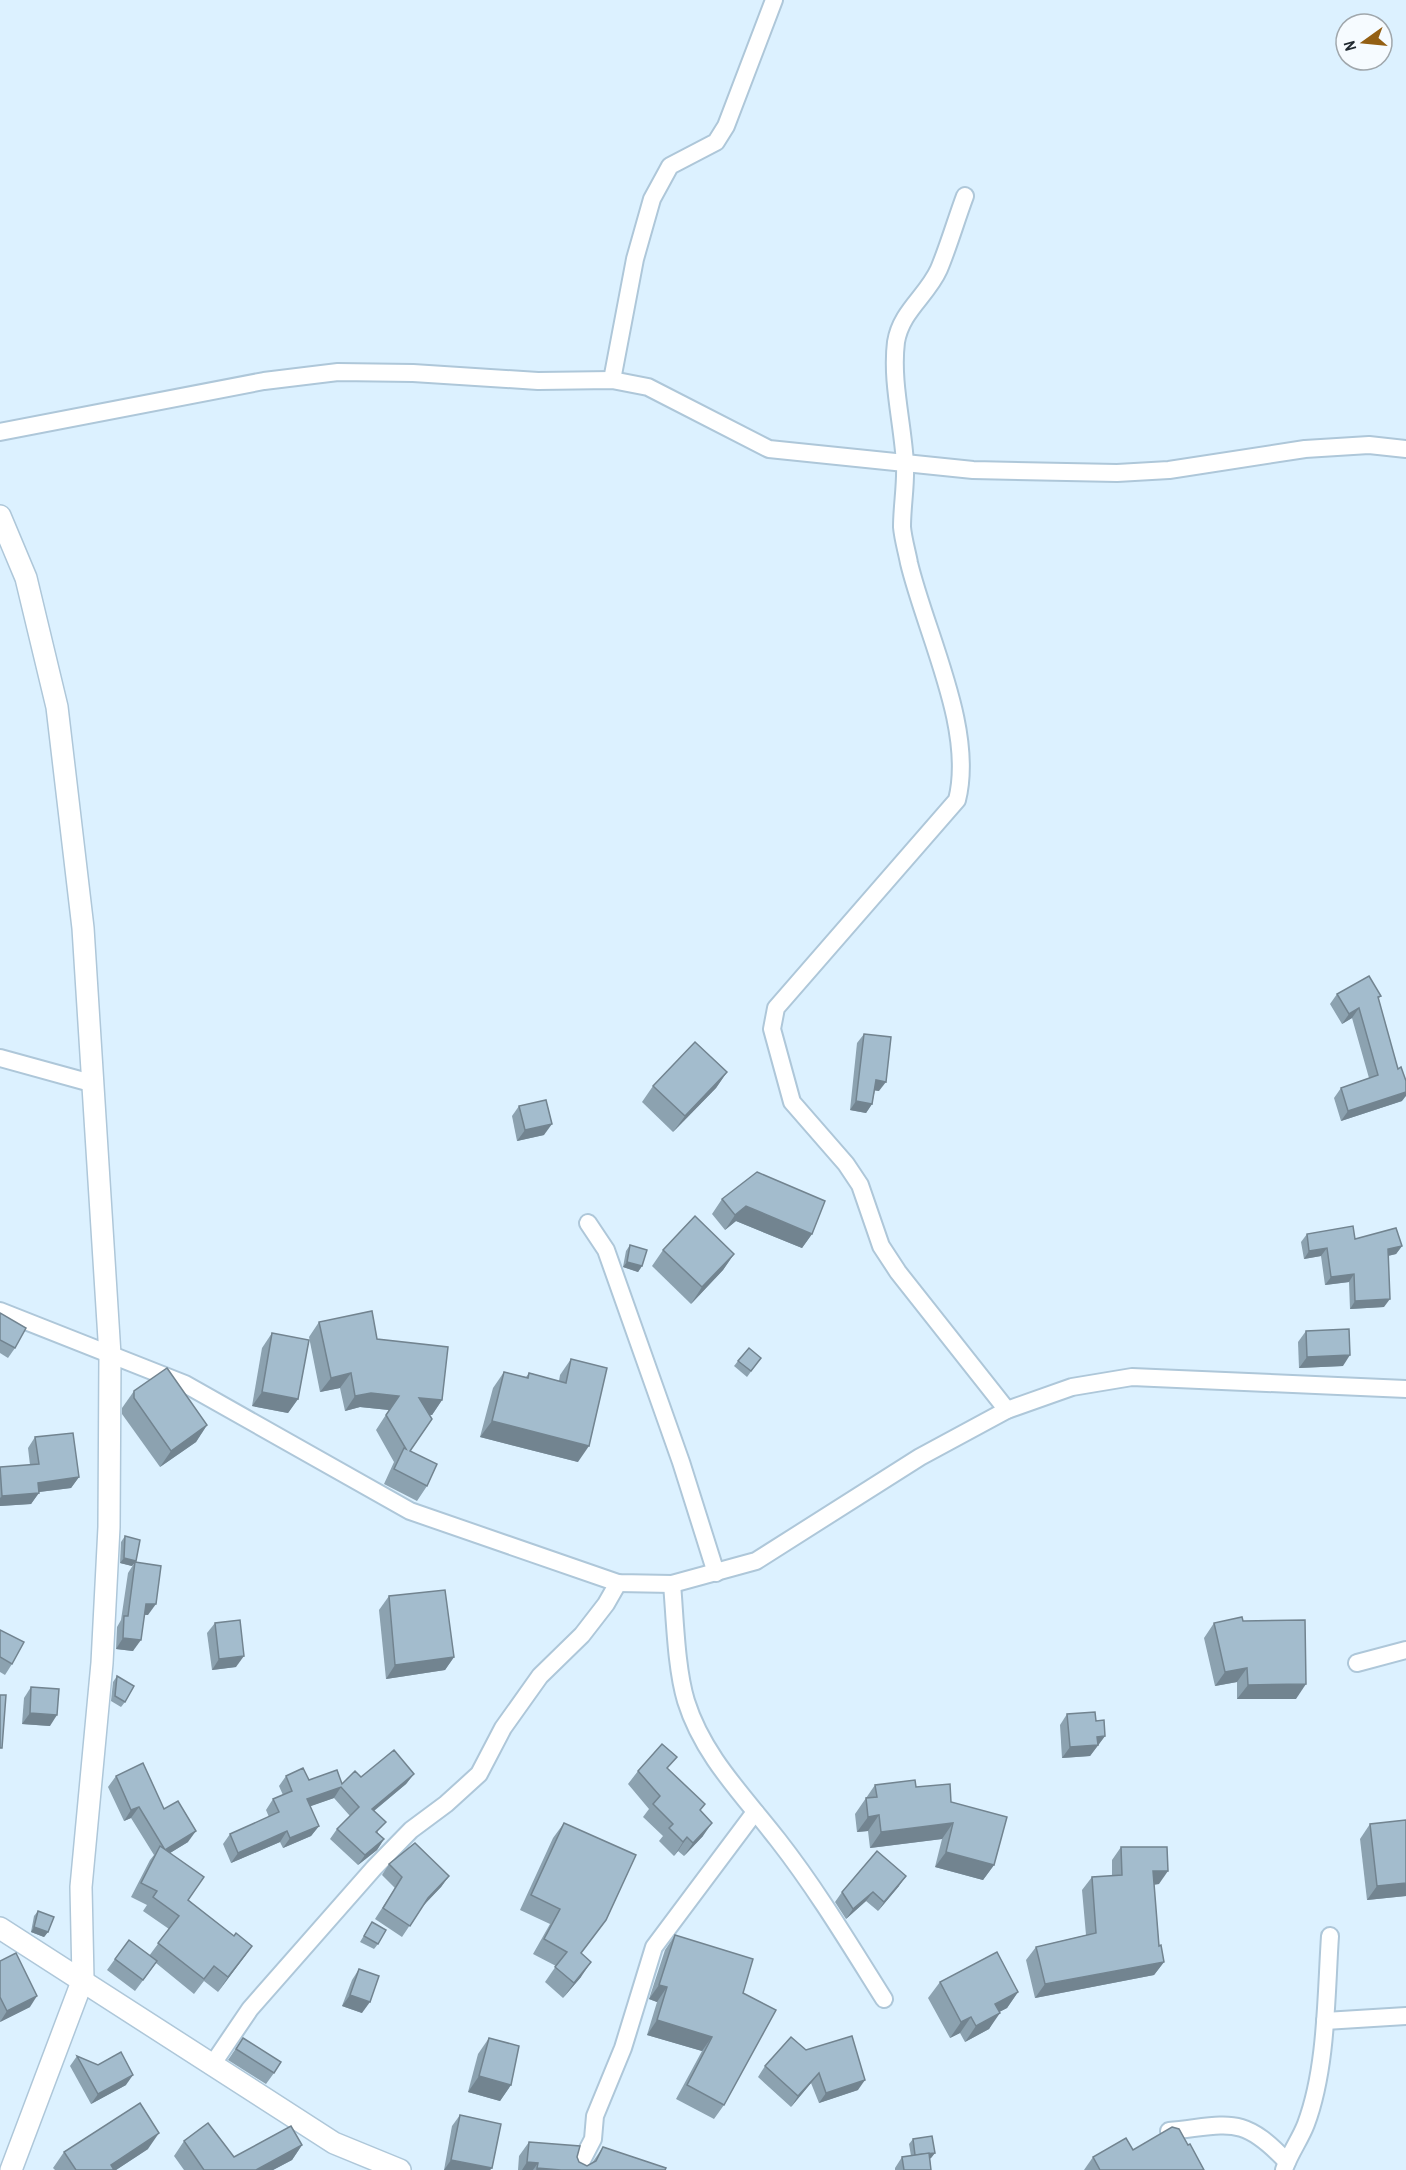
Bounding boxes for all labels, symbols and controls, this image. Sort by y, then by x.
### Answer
north arrow [1334,12,1394,72]
text: N [1338,38,1361,53]

